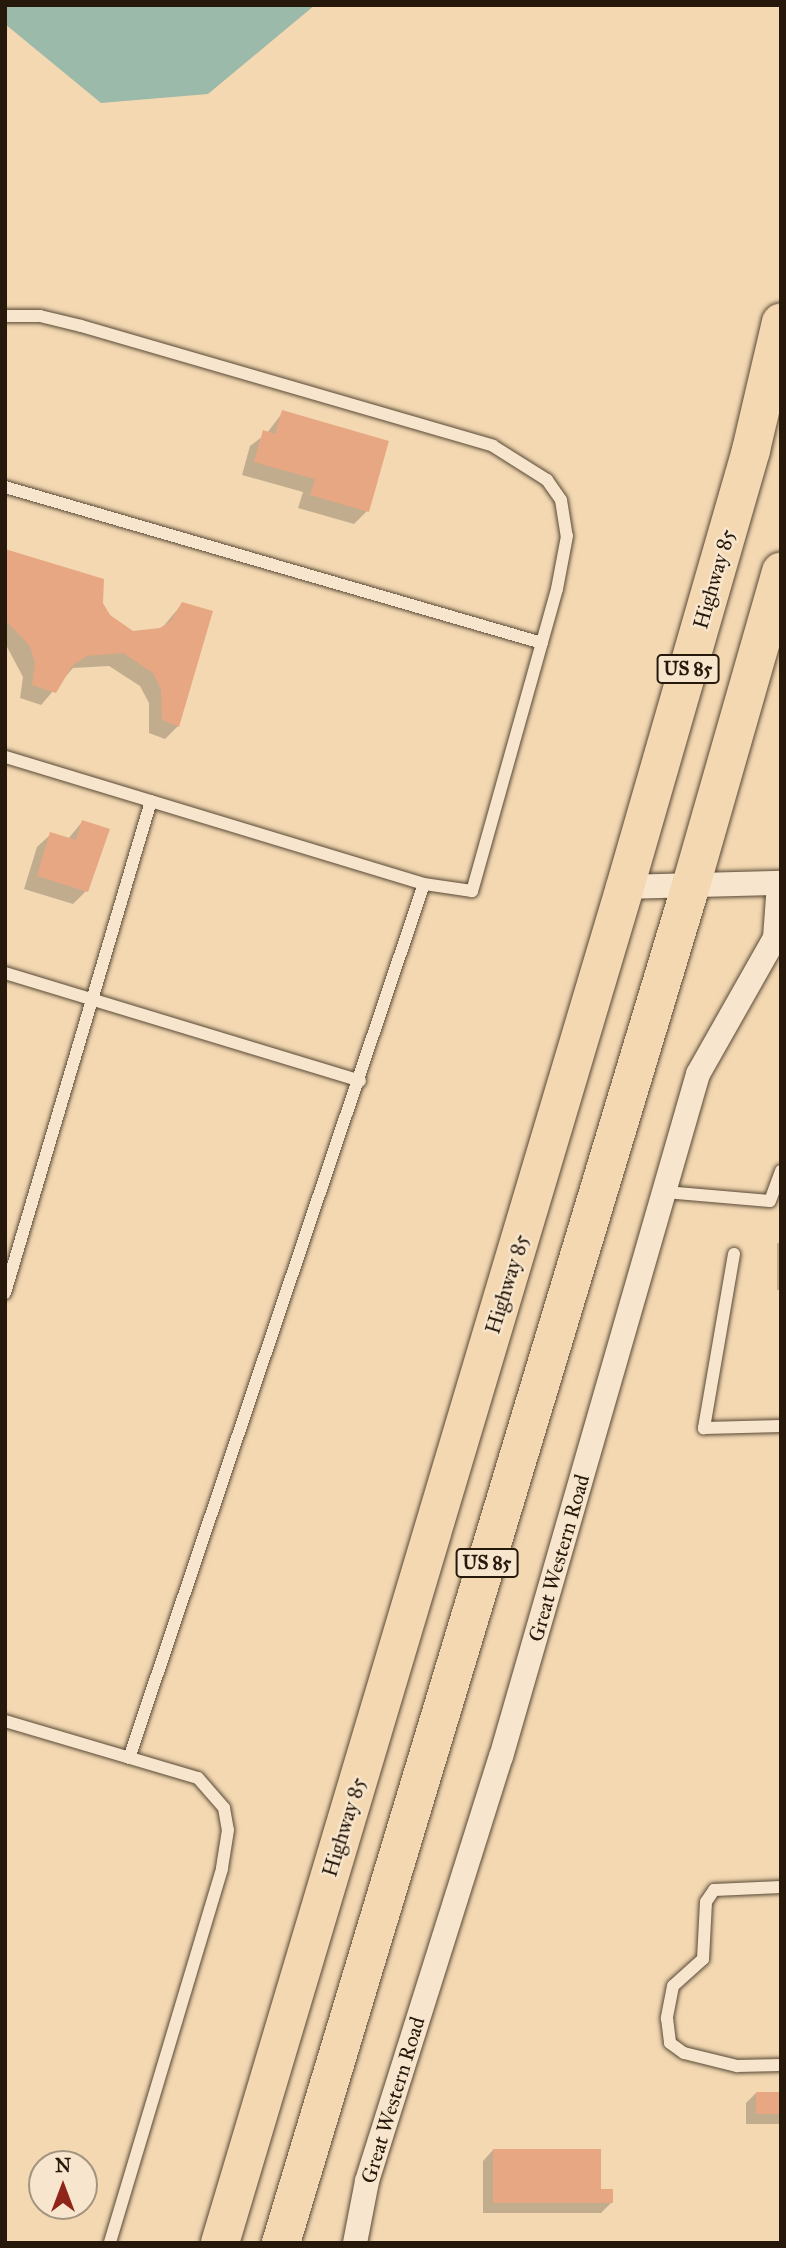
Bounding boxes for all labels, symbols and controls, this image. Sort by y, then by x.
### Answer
street label: Highway 85 [688,526,740,632]
road number: US 85 [656,654,720,684]
street label: Highway 85 [480,1231,534,1337]
street label: Great Western Road [523,1471,595,1645]
road number: US 85 [456,1548,518,1578]
street label: Highway 85 [317,1774,371,1880]
street label: Great Western Road [356,2014,430,2186]
north arrow [28,2150,98,2220]
text: N [55,2154,71,2177]

